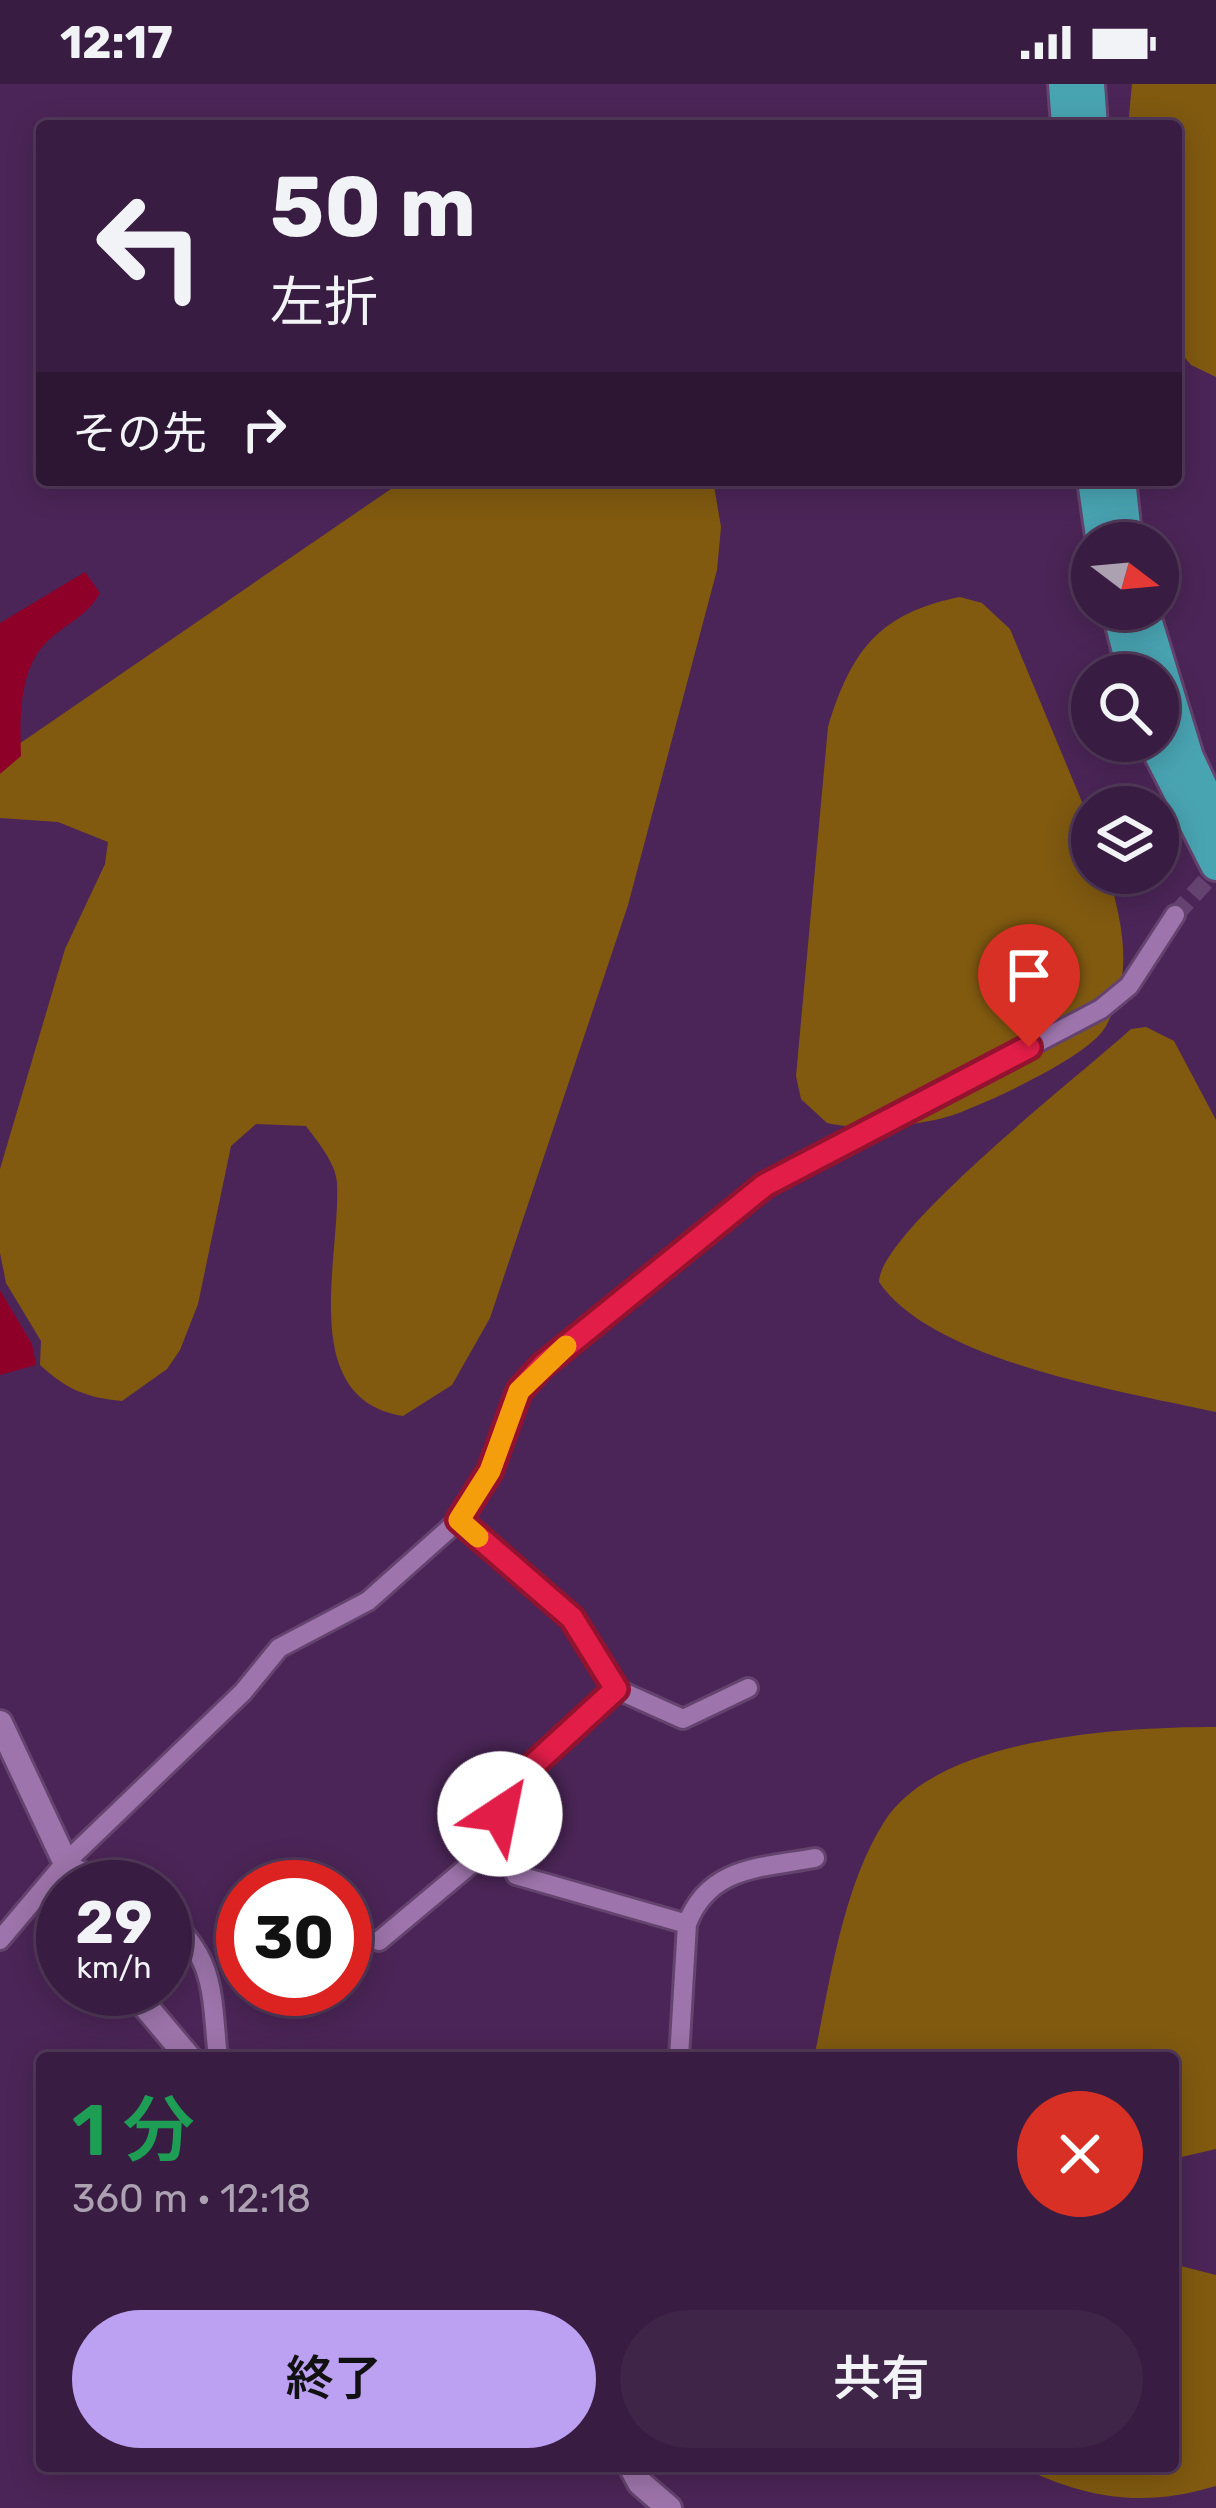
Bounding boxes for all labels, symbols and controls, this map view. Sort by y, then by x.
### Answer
text: 12:17 [60,16,173,69]
text: 50 m [270,157,476,257]
icon: left [72,168,228,324]
text: 左折 [270,271,378,335]
icon: right [231,396,297,462]
text: その先 [72,407,207,460]
north arrow [1071,522,1179,630]
map controls [1071,522,1179,894]
button: search [1071,654,1179,762]
button: layers [1071,786,1179,894]
pin [978,924,1080,1047]
icon: arrive [996,942,1062,1008]
position arrow [437,1751,563,1877]
speed limit sign: 30 [216,1860,372,2016]
text: 29 [75,1887,153,1958]
text: km/h [77,1950,151,1986]
text: 1 分 [72,2088,194,2173]
button: close [1017,2091,1143,2217]
text: 360 m · 12:18 [72,2176,311,2222]
button: 終了 [72,2310,596,2448]
button: 共有 [620,2310,1143,2448]

